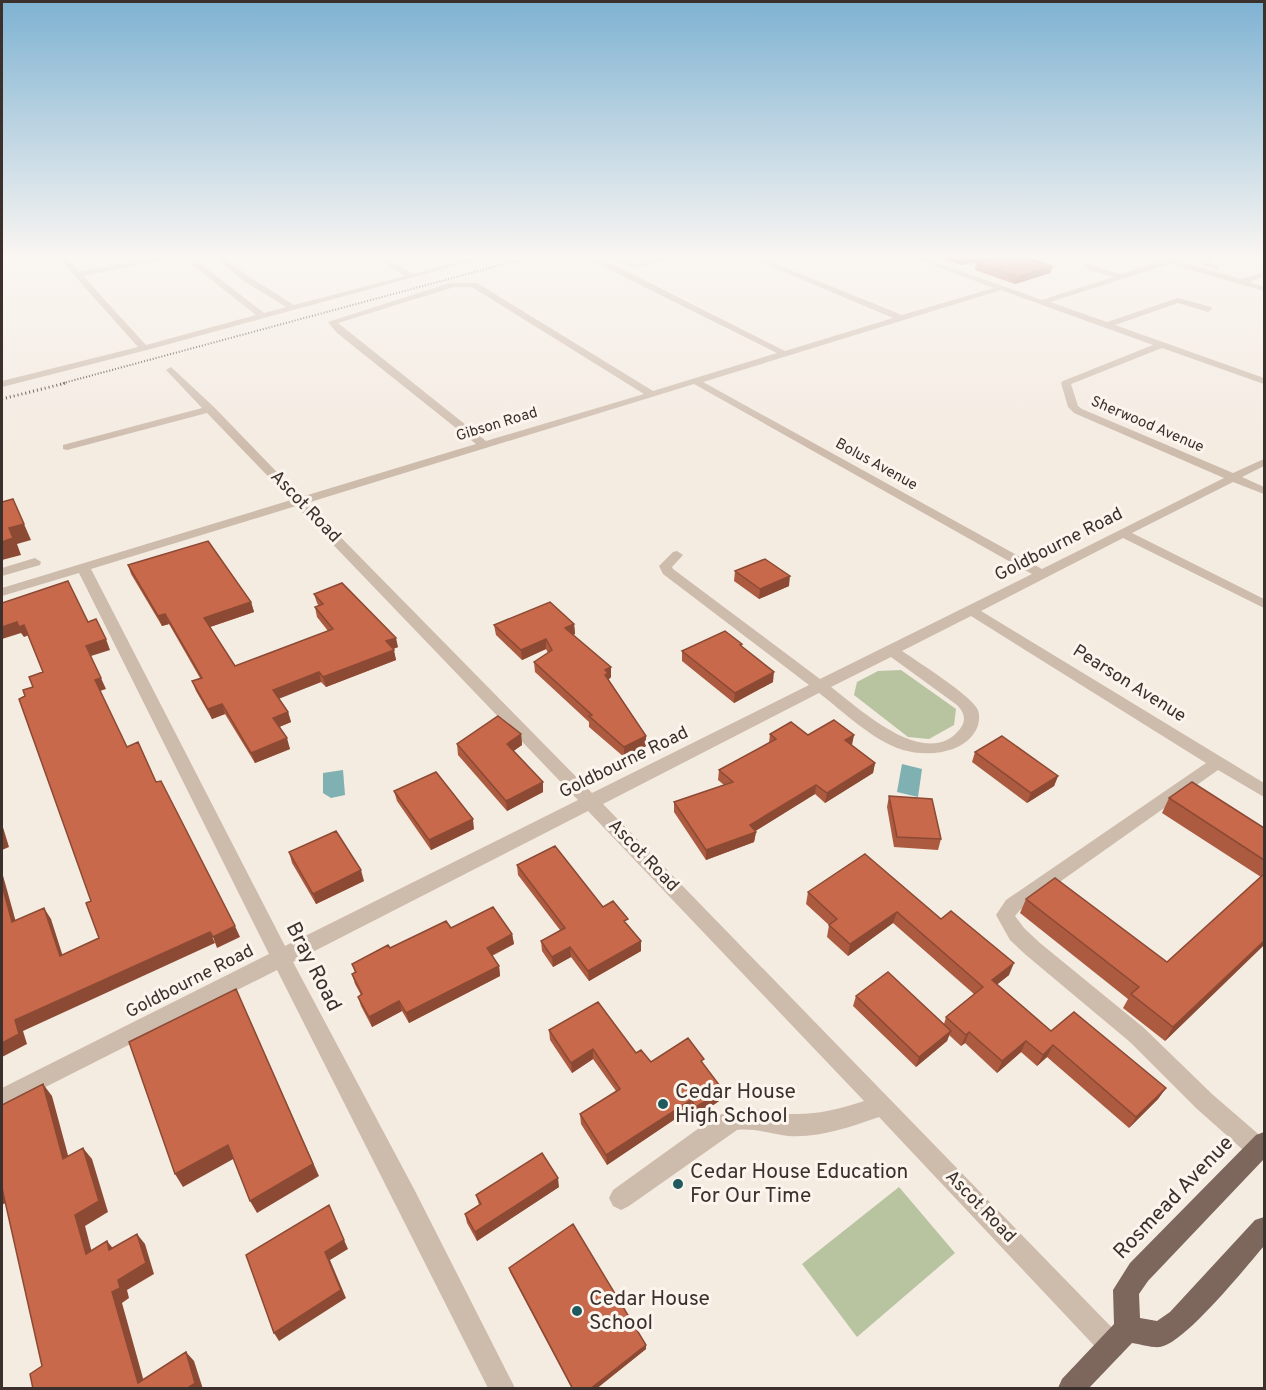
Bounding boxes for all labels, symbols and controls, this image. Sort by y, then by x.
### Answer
street label: Sherwood Avenue [1088,393,1206,457]
street label: Gibson Road [454,404,540,446]
street label: Bolus Avenue [832,435,920,495]
street label: Ascot Road [265,466,345,548]
street label: Goldbourne Road [991,503,1127,587]
street label: Pearson Avenue [1068,640,1190,728]
street label: Goldbourne Road [556,722,692,804]
street label: Ascot Road [603,815,683,897]
street label: Bray Road [279,918,347,1016]
street label: Goldbourne Road [122,940,258,1024]
place label: Cedar House High School [675,1079,796,1130]
marker: Cedar House High School [656,1097,670,1111]
street label: Rosmead Avenue [1108,1131,1240,1265]
place label: Cedar House Education For Our Time [690,1159,908,1210]
street label: Ascot Road [940,1166,1020,1248]
marker: Cedar House Education For Our Time [671,1177,685,1191]
place label: Cedar House School [589,1286,710,1337]
marker: Cedar House School [570,1304,584,1318]

